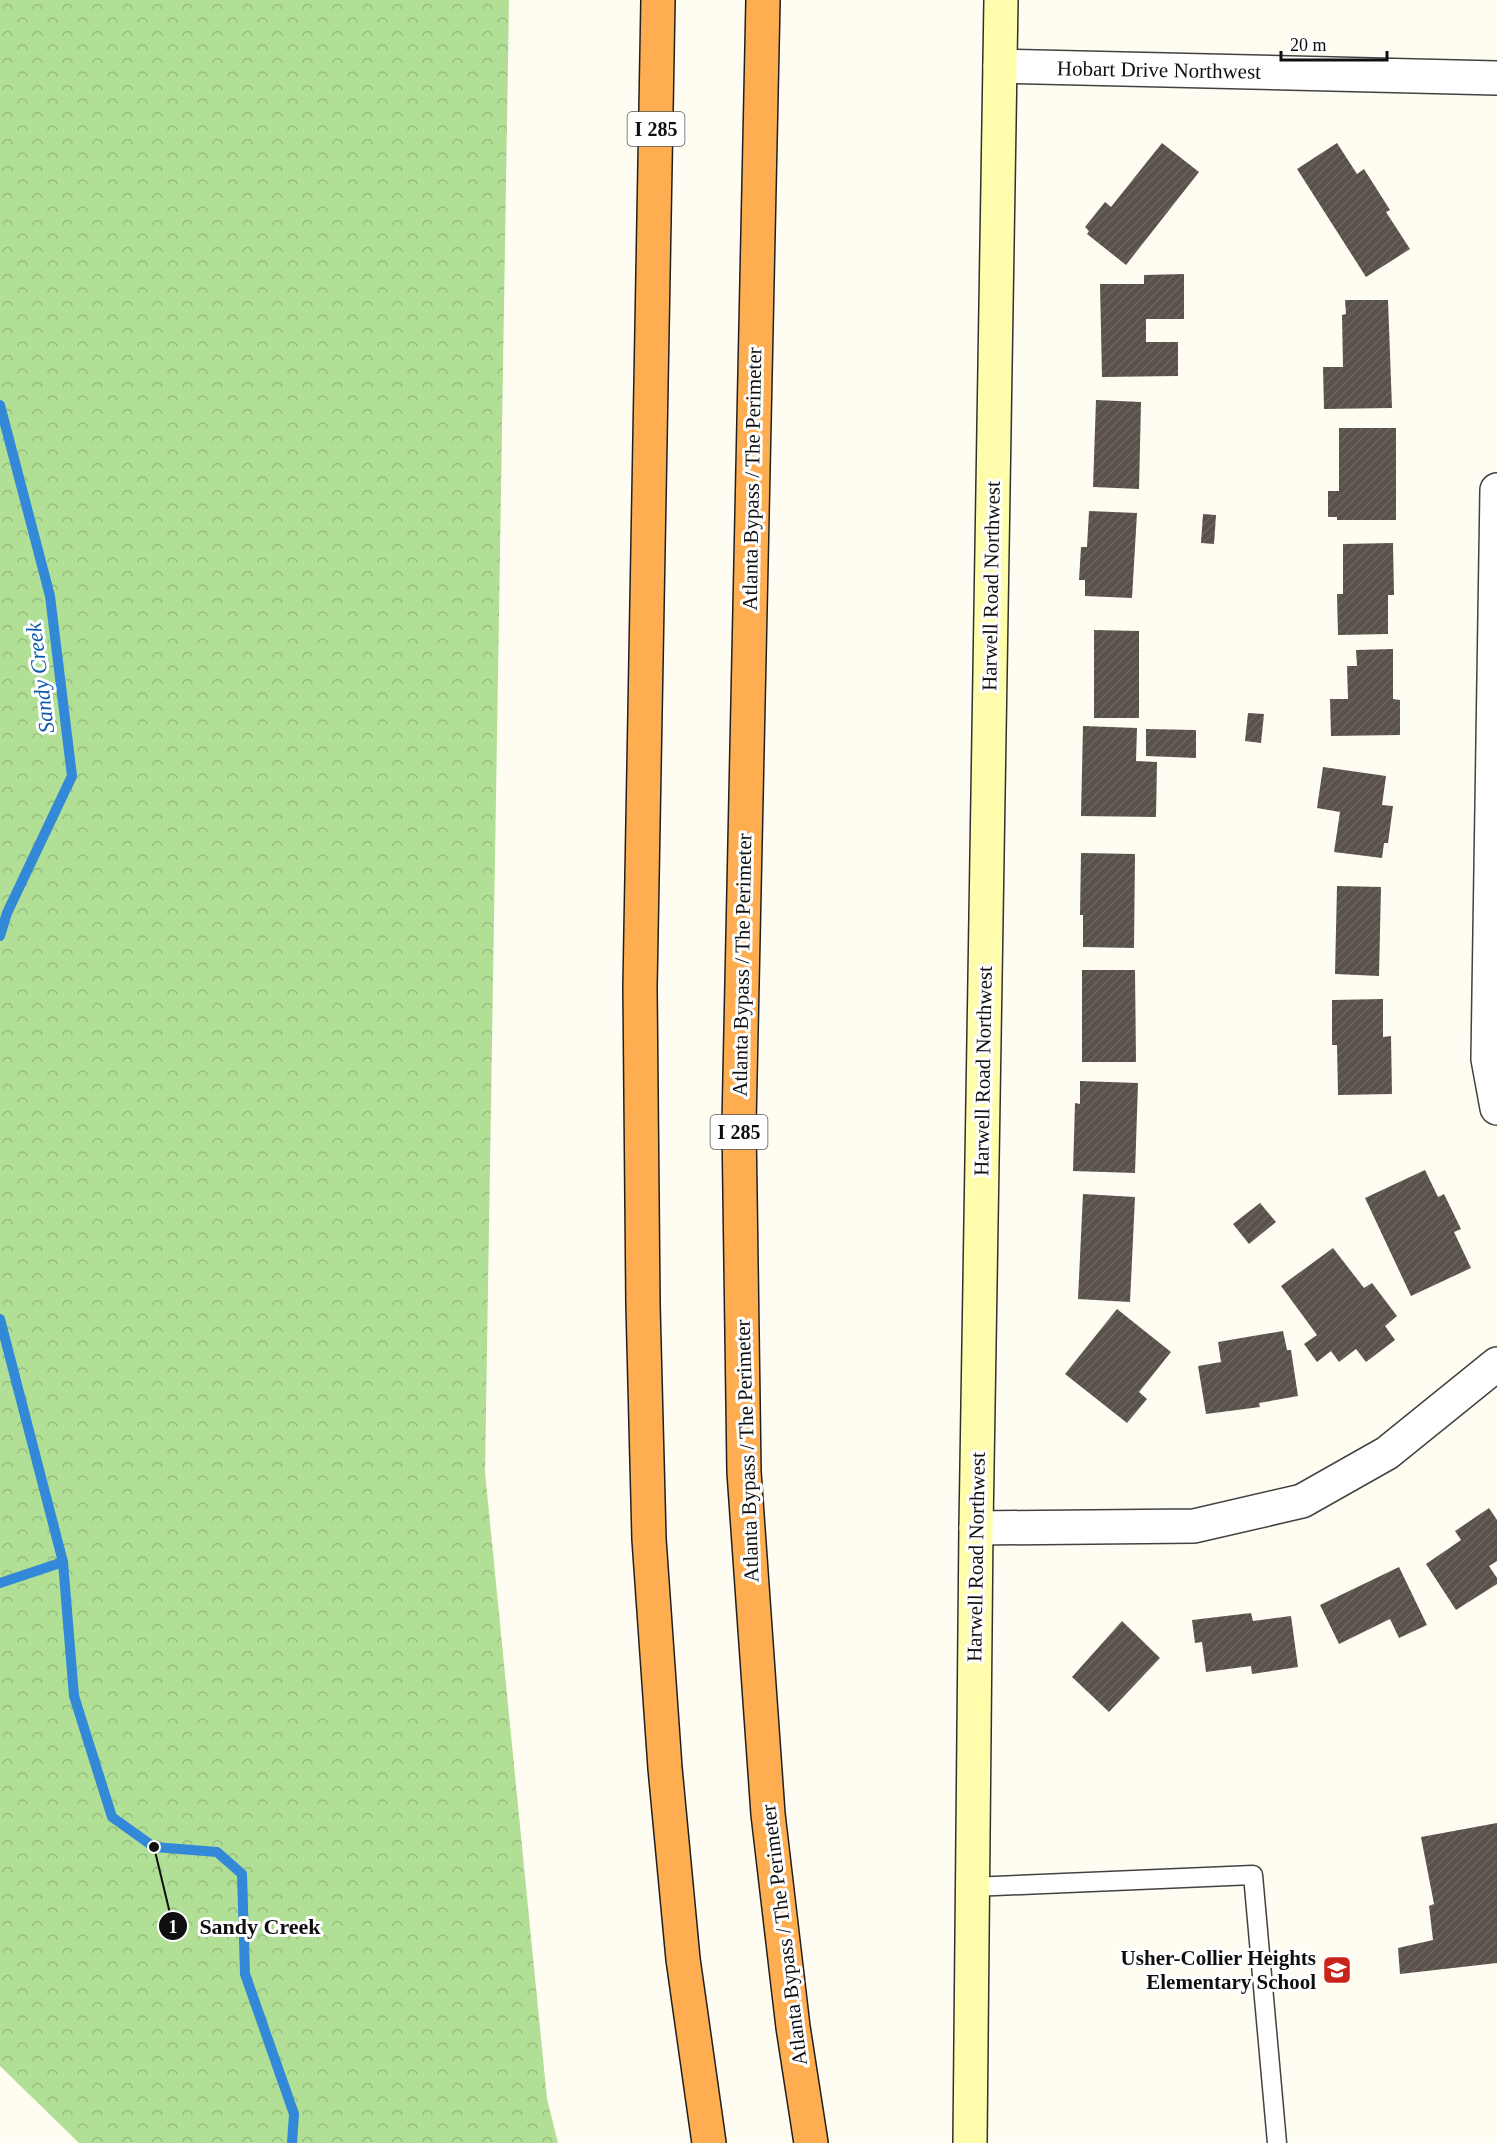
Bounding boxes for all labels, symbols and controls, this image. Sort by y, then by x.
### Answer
scale bar [1281,24,1388,62]
text: 20 m [1290,35,1327,55]
street label: Hobart Drive Northwest [1057,56,1261,84]
road number: I 285 [628,112,684,146]
street label: Atlanta Bypass / The Perimeter [738,347,766,611]
street label: Harwell Road Northwest [977,481,1005,691]
water label: Sandy Creek [21,620,59,735]
street label: Atlanta Bypass / The Perimeter [728,833,756,1097]
street label: Harwell Road Northwest [969,966,997,1176]
road number: I 285 [710,1115,768,1149]
street label: Atlanta Bypass / The Perimeter [730,1319,764,1583]
street label: Harwell Road Northwest [962,1452,990,1662]
street label: Atlanta Bypass / The Perimeter [756,1803,812,2067]
callout: Sandy Creek [158,1906,333,1946]
text: Sandy Creek [199,1914,321,1939]
text: 1 [169,1917,178,1937]
place label: Usher-Collier Heights Elementary School [1121,1946,1316,1994]
school or university icon: Usher-Collier Heights Elementary School [1321,1954,1353,1986]

